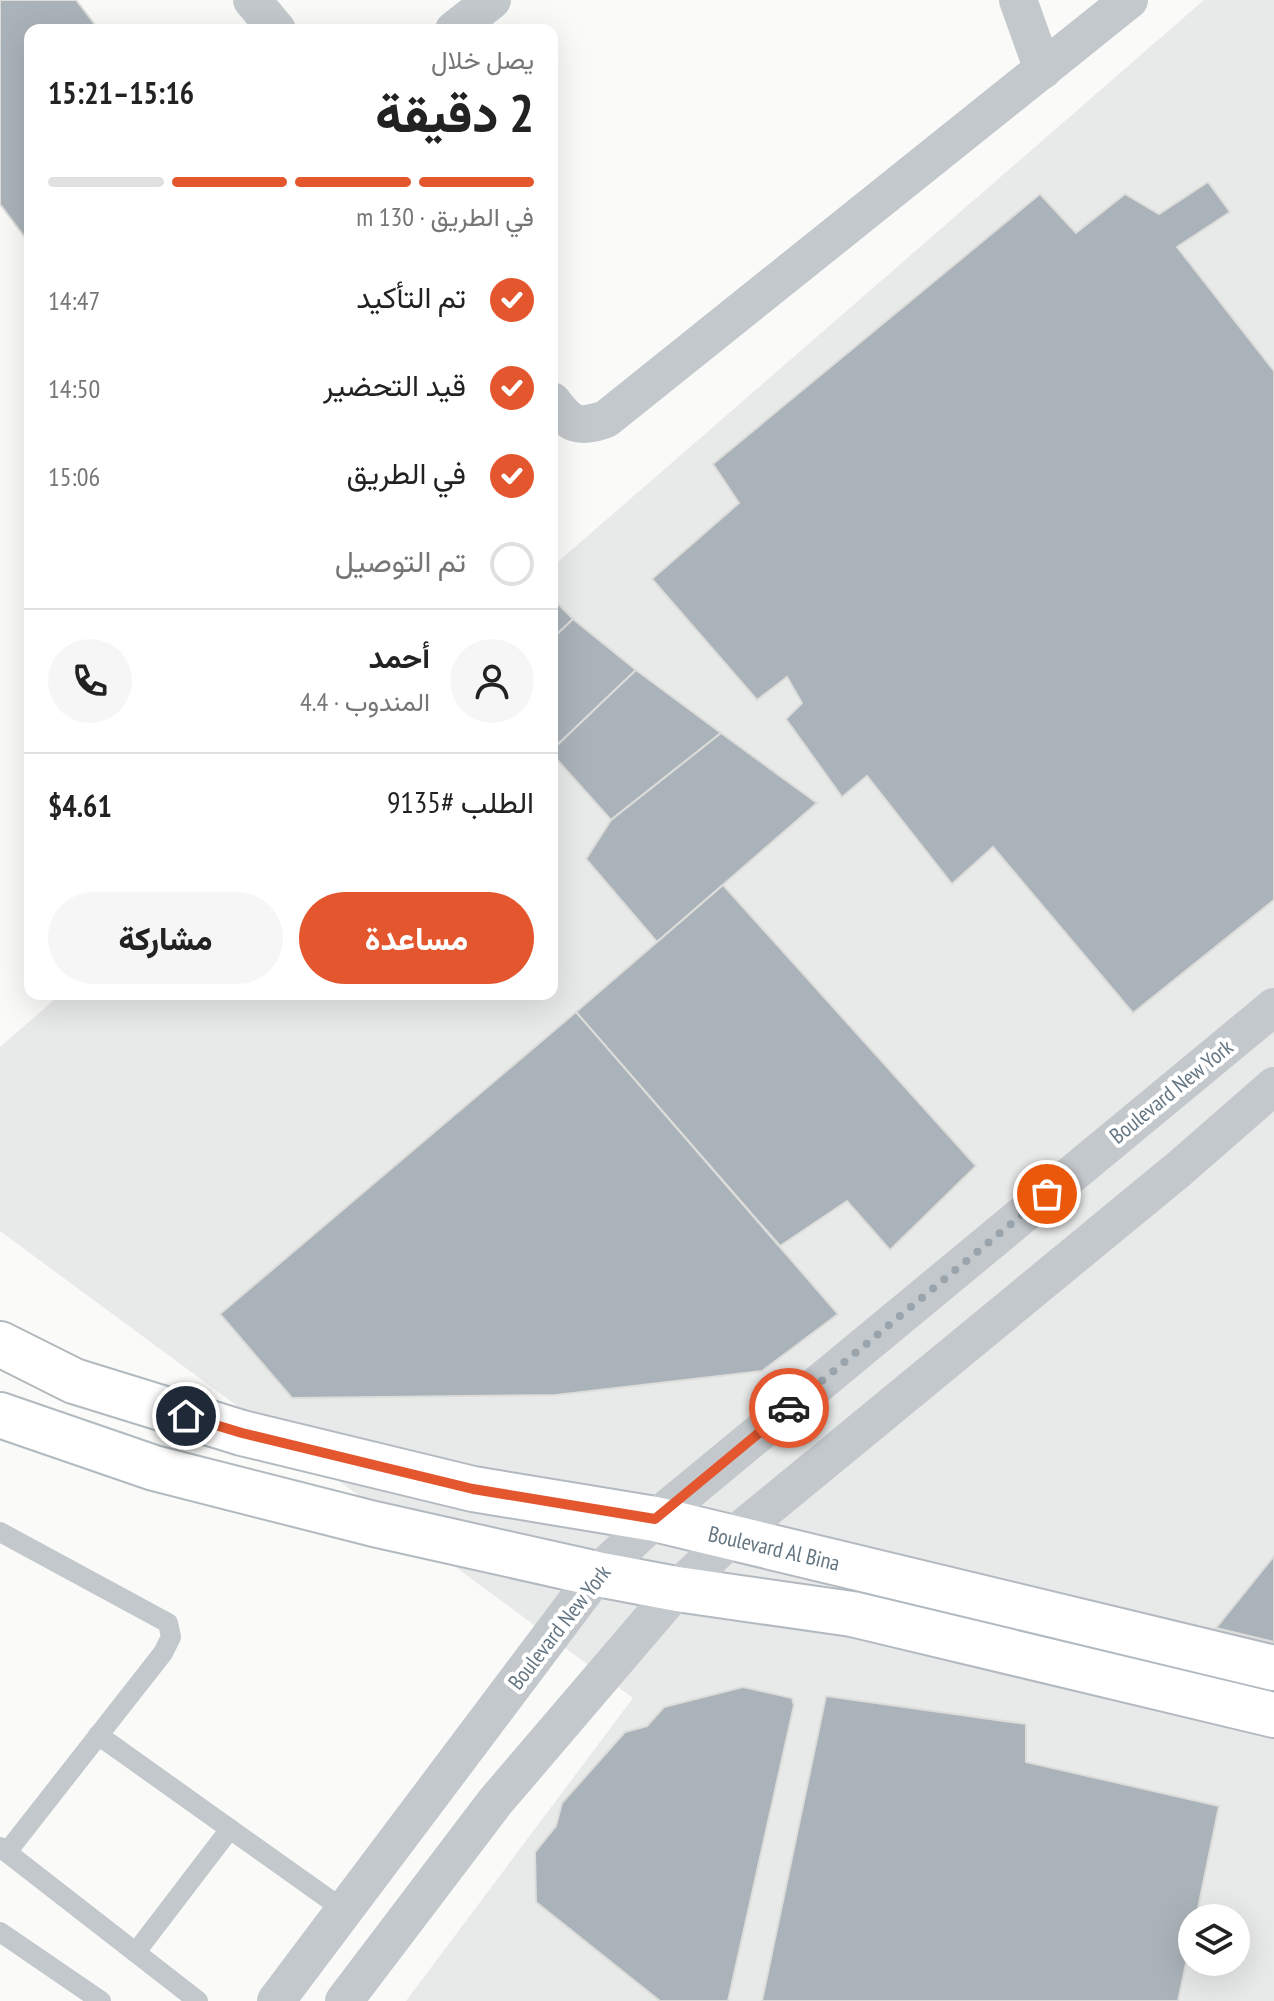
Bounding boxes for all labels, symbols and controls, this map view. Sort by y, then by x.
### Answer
text: يصل خلال [431,43,534,76]
text: 15:16–15:21 [48,73,194,112]
text: 2 دقيقة [375,79,534,146]
text: في الطريق · 130 m [356,200,534,233]
text: تم التأكيد [356,277,466,316]
icon: check [490,278,534,322]
text: 14:47 [48,284,100,317]
text: قيد التحضير [323,365,466,404]
icon: check [490,366,534,410]
text: 14:50 [48,372,100,405]
text: في الطريق [347,453,466,492]
icon: check [490,454,534,498]
text: 15:06 [48,460,100,493]
text: تم التوصيل [335,541,466,580]
text: أحمد [368,637,430,676]
button: phone [48,639,132,723]
button: person [450,639,534,723]
text: المندوب · 4.4 [300,685,430,718]
text: الطلب #9135 [387,782,534,821]
text: $4.61 [48,786,112,825]
button: مشاركة [48,892,283,984]
button: مساعدة [299,892,534,984]
street label: Boulevard New York [1104,1032,1239,1149]
pin [1013,1160,1081,1228]
icon: bag [1025,1172,1069,1216]
courier [749,1368,829,1448]
pin [152,1382,220,1450]
icon: car [767,1386,811,1430]
icon: home [164,1394,208,1438]
street label: Boulevard Al Bina [706,1519,842,1577]
street label: Boulevard New York [502,1559,617,1695]
map controls [1178,1904,1250,1976]
button: layers [1178,1904,1250,1976]

